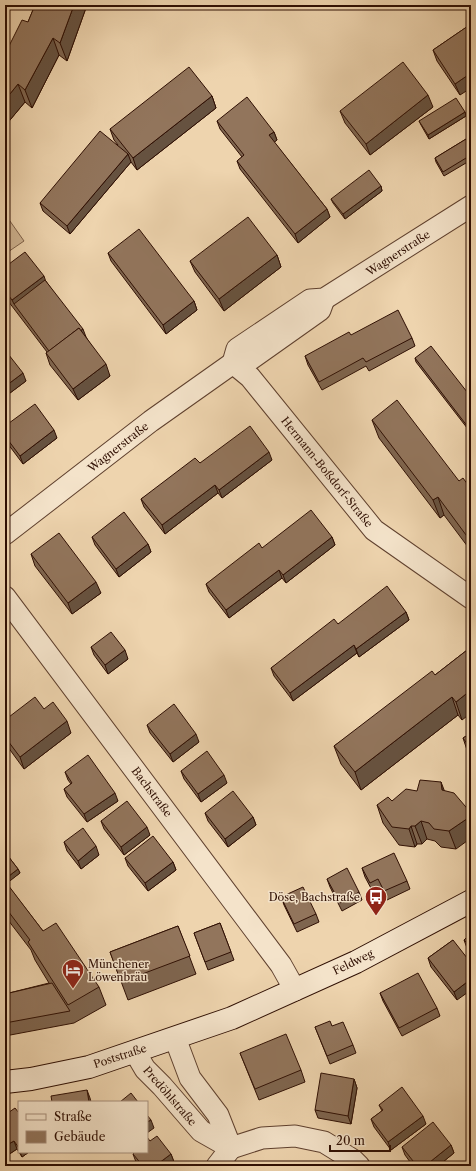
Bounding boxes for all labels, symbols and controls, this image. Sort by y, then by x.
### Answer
street label: Wagnerstraße [363,227,432,279]
street label: Hermann-Boßdorf-Straße [278,414,376,530]
street label: Wagnerstraße [84,419,151,476]
street label: Bachstraße [129,764,175,820]
bus stop icon: Döse, Bachstraße [363,884,389,917]
place label: Döse, Bachstraße [269,890,360,904]
street label: Feldweg [330,946,376,978]
hotel icon: Münchener Löwenbräu [60,957,86,990]
place label: Münchener Löwenbräu [88,957,149,984]
street label: Poststraße [92,1041,148,1071]
street label: Predöhlstraße [140,1063,200,1129]
legend [18,1101,148,1153]
text: Straße [54,1109,92,1124]
scale bar [330,1127,390,1153]
text: Gebäude [54,1129,106,1144]
text: 20 m [336,1133,365,1148]

